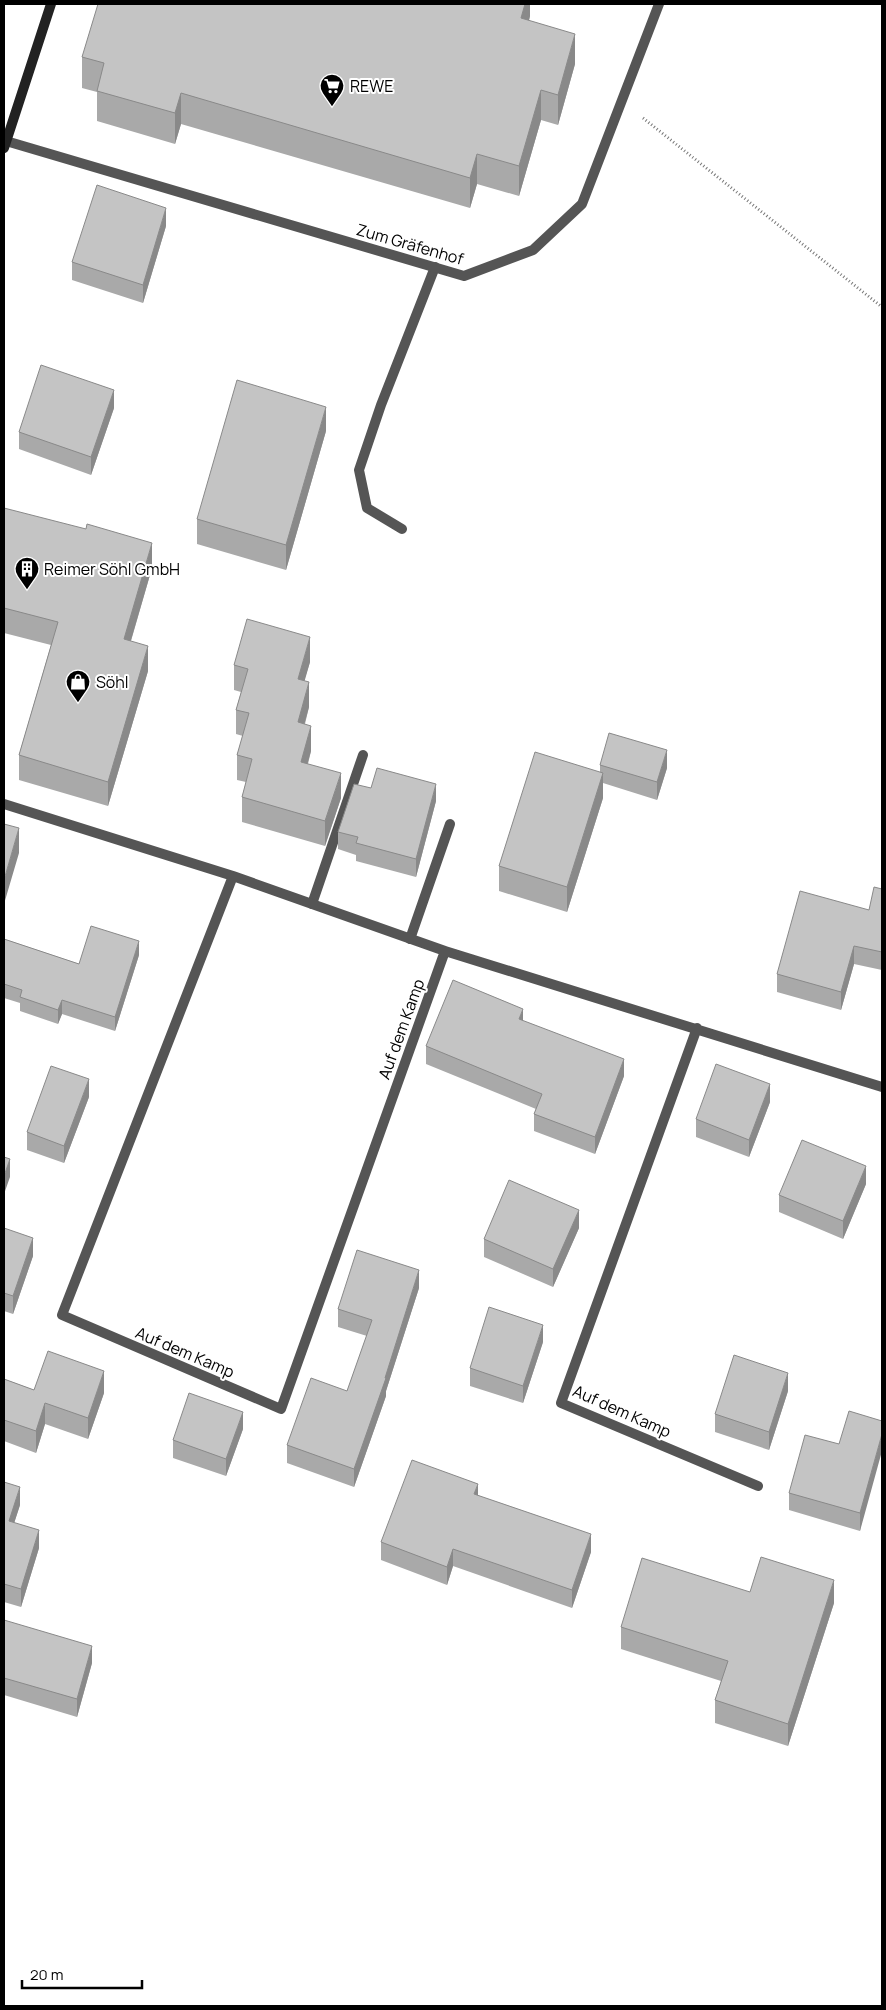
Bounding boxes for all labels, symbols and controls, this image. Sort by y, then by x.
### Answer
supermarket icon: REWE [319,73,345,107]
place label: REWE [350,75,393,97]
street label: Zum Gräfenhof [354,218,466,270]
building icon: Reimer Söhl GmbH [14,556,40,590]
place label: Reimer Söhl GmbH [44,558,180,580]
shop icon: Söhl [65,669,91,703]
place label: Söhl [96,671,129,693]
street label: Auf dem Kamp [373,976,429,1082]
street label: Auf dem Kamp [132,1321,238,1383]
street label: Auf dem Kamp [569,1380,675,1442]
scale bar [22,1958,142,1990]
text: 20 m [30,1964,63,1985]

